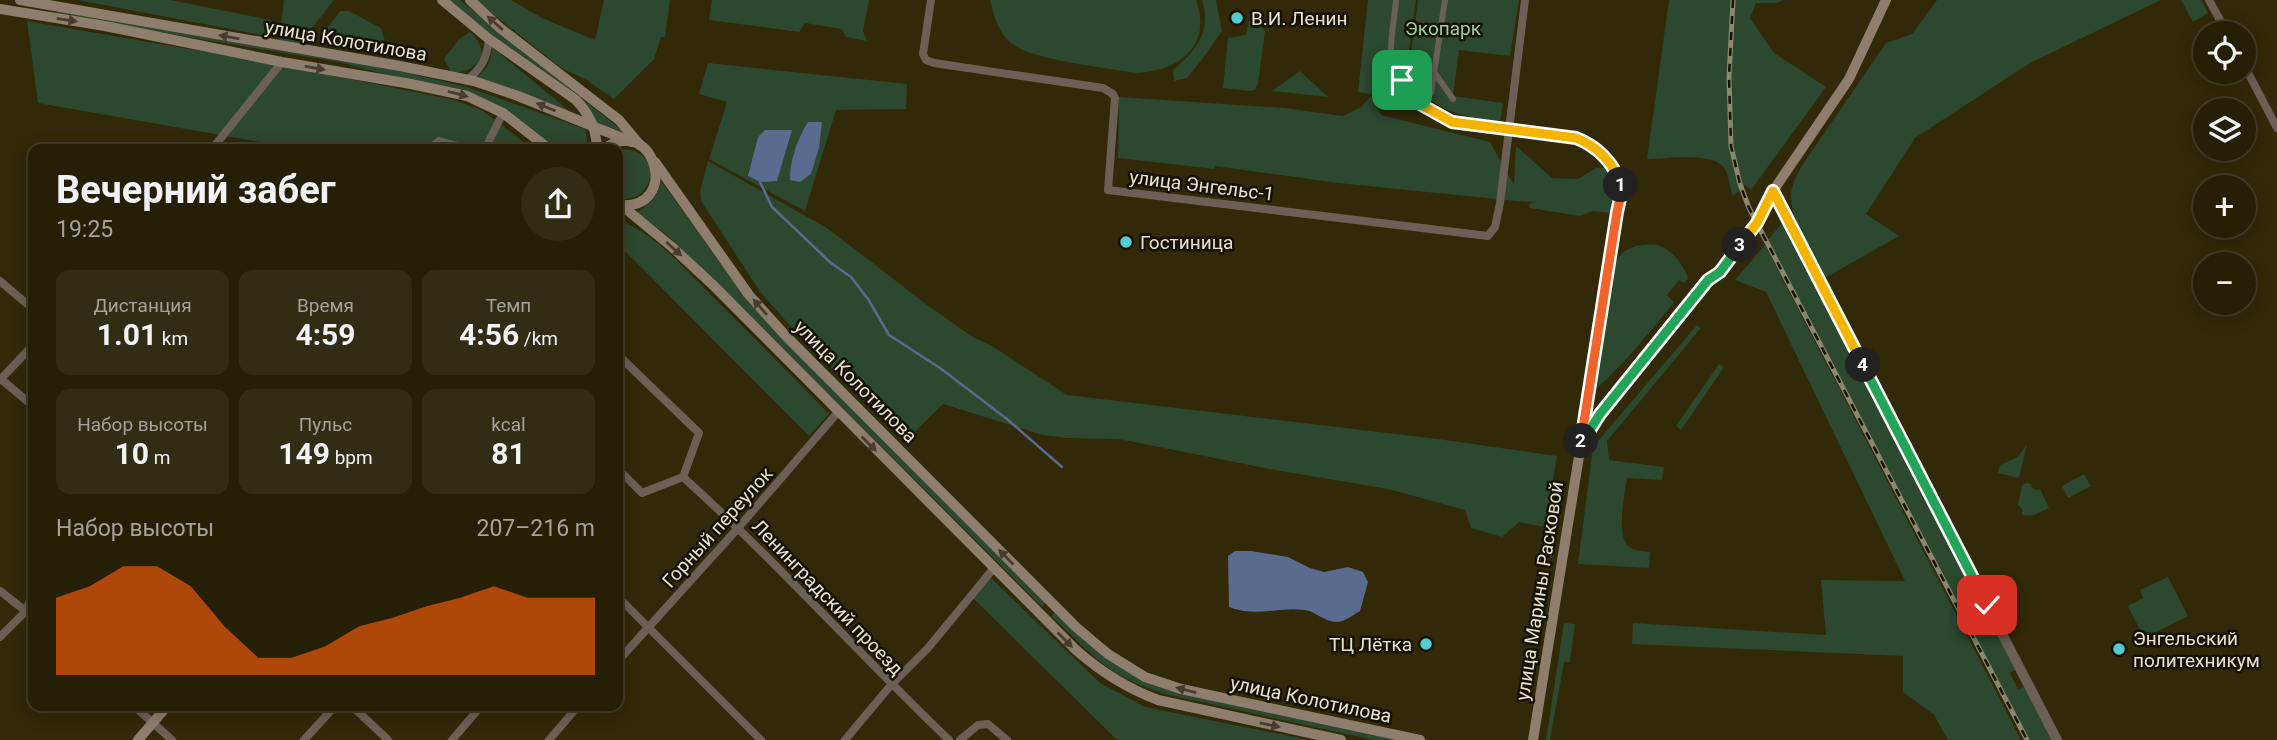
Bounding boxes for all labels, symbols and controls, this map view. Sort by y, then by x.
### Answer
place label: В.И. Ленин [1251,7,1348,30]
marker: В.И. Ленин [1229,10,1245,26]
one-way arrow [56,15,78,26]
street label: улица Колотилова [263,15,429,66]
one-way arrow [486,15,504,31]
park label: Экопарк [1405,17,1482,40]
map controls [2193,21,2256,315]
button: locate [2193,21,2256,84]
one-way arrow [218,31,240,42]
pin [1372,50,1432,110]
icon: arrive [1383,61,1421,99]
one-way arrow [304,63,326,74]
one-way arrow [447,89,469,100]
button: layers [2193,98,2256,161]
one-way arrow [535,101,556,112]
street label: улица Энгельс-1 [1128,165,1276,206]
button: share [521,167,595,241]
text: Вечерний забег [56,168,336,212]
pin: 1 [1604,168,1638,202]
text: 1 [1615,173,1626,196]
button: + [2193,175,2256,238]
text: 19:25 [56,216,113,243]
pin: 3 [1722,228,1758,262]
place label: Гостиница [1140,231,1233,254]
text: 3 [1734,233,1745,256]
marker: Гостиница [1118,234,1134,250]
one-way arrow [665,241,683,257]
button: − [2193,252,2256,315]
text: Дистанция [93,294,192,317]
text: Время [297,294,354,317]
text: Темп [486,294,531,317]
one-way arrow [753,299,769,316]
street label: улица Колотилова [789,315,922,448]
text: 1.01 [97,317,157,352]
text: 4:59 [295,317,356,352]
text: 4:56 [459,317,519,352]
text: km [157,327,188,350]
text: /km [519,327,558,350]
pin: 4 [1846,348,1881,382]
text: 4 [1857,353,1868,376]
text: Набор высоты [77,413,208,436]
text: Пульс [299,413,352,436]
text: kcal [491,413,526,436]
pin: 2 [1564,424,1598,458]
text: 2 [1575,429,1586,452]
one-way arrow [861,435,877,452]
text: 10 [115,436,149,471]
text: 149 [278,436,330,471]
text: 81 [491,436,526,471]
text: m [149,446,170,469]
text: bpm [330,446,373,469]
street label: Горный переулок [657,462,778,592]
street label: улица Марины Расковой [1511,480,1568,702]
text: Набор высоты [56,515,214,542]
text: 207–216 m [476,515,595,542]
street label: Ленинградский проезд [747,515,908,680]
one-way arrow [998,549,1015,565]
pin [1957,575,2017,635]
icon: check [1968,586,2006,624]
place label: Энгельский политехникум [2133,627,2260,672]
one-way arrow [1056,631,1073,648]
place label: ТЦ Лётка [1329,633,1412,656]
marker: ТЦ Лётка [1418,636,1434,652]
marker: Энгельский политехникум [2111,641,2127,657]
street label: улица Колотилова [1228,671,1394,728]
one-way arrow [1175,684,1197,695]
one-way arrow [1259,719,1281,730]

